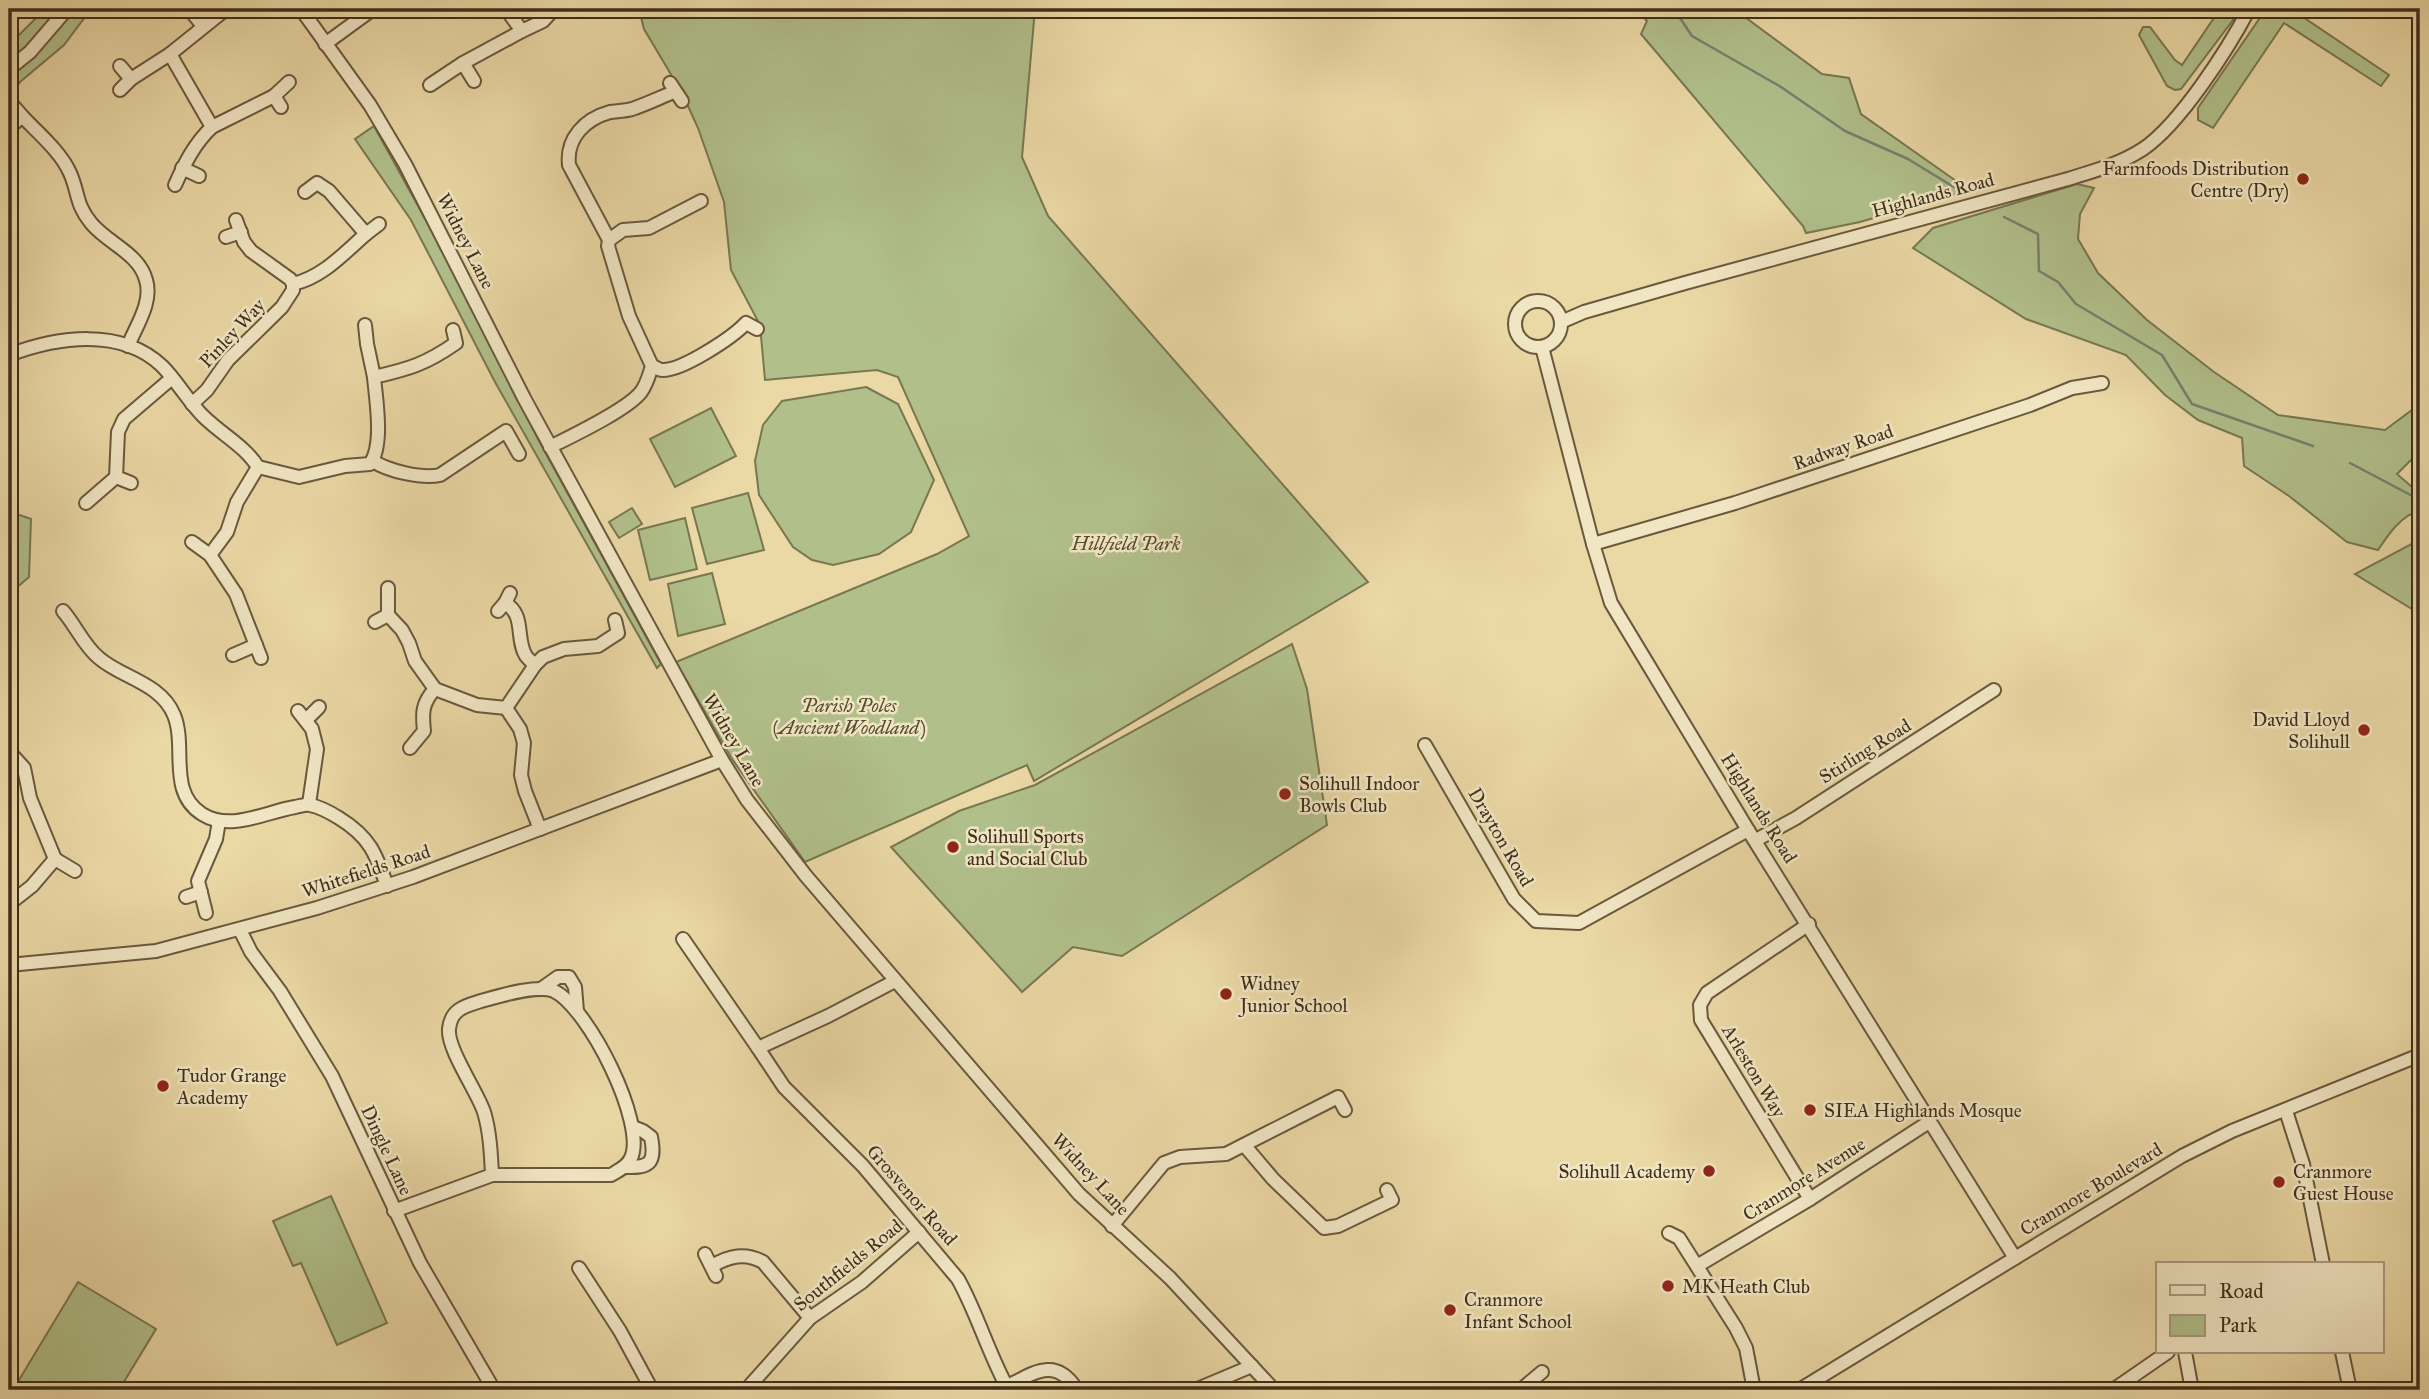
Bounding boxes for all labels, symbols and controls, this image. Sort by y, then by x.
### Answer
place label: Farmfoods Distribution Centre (Dry) [2102,157,2289,203]
street label: Highlands Road [1869,168,1997,223]
marker: Farmfoods Distribution Centre (Dry) [2295,171,2311,187]
street label: Widney Lane [432,189,500,293]
street label: Pinley Way [194,293,271,372]
street label: Radway Road [1790,419,1897,475]
park label: Hillfield Park [1071,532,1181,555]
street label: Widney Lane [698,689,770,791]
park label: Parish Poles (Ancient Woodland) [772,694,926,740]
place label: David Lloyd Solihull [2252,708,2351,753]
street label: Stirling Road [1815,713,1916,789]
marker: David Lloyd Solihull [2356,722,2372,738]
street label: Highlands Road [1715,749,1802,868]
place label: Solihull Indoor Bowls Club [1299,772,1420,817]
street label: Drayton Road [1464,784,1539,891]
marker: Solihull Indoor Bowls Club [1277,786,1293,802]
place label: Solihull Sports and Social Club [967,825,1087,870]
street label: Whitefields Road [299,839,434,903]
marker: Solihull Sports and Social Club [945,839,961,855]
place label: Widney Junior School [1238,972,1348,1018]
marker: Widney Junior School [1218,986,1234,1002]
street label: Arleston Way [1717,1019,1791,1123]
place label: Tudor Grange Academy [176,1064,286,1109]
marker: Tudor Grange Academy [155,1078,171,1094]
place label: SIEA Highlands Mosque [1824,1099,2022,1123]
street label: Dingle Lane [355,1101,418,1199]
marker: SIEA Highlands Mosque [1802,1102,1818,1118]
street label: Widney Lane [1047,1128,1135,1220]
street label: Cranmore Avenue [1739,1132,1870,1226]
street label: Cranmore Boulevard [2016,1137,2167,1241]
street label: Grosvenor Road [862,1140,962,1250]
place label: Solihull Academy [1558,1160,1696,1183]
place label: Cranmore Guest House [2293,1160,2394,1205]
marker: Solihull Academy [1701,1163,1717,1179]
marker: Cranmore Guest House [2271,1174,2287,1190]
street label: Southfields Road [789,1214,907,1316]
legend [2156,1262,2384,1354]
place label: MK Heath Club [1682,1275,1810,1298]
marker: MK Heath Club [1660,1278,1676,1294]
text: Road [2219,1278,2264,1304]
place label: Cranmore Infant School [1464,1288,1573,1333]
marker: Cranmore Infant School [1442,1302,1458,1318]
text: Park [2219,1312,2257,1338]

